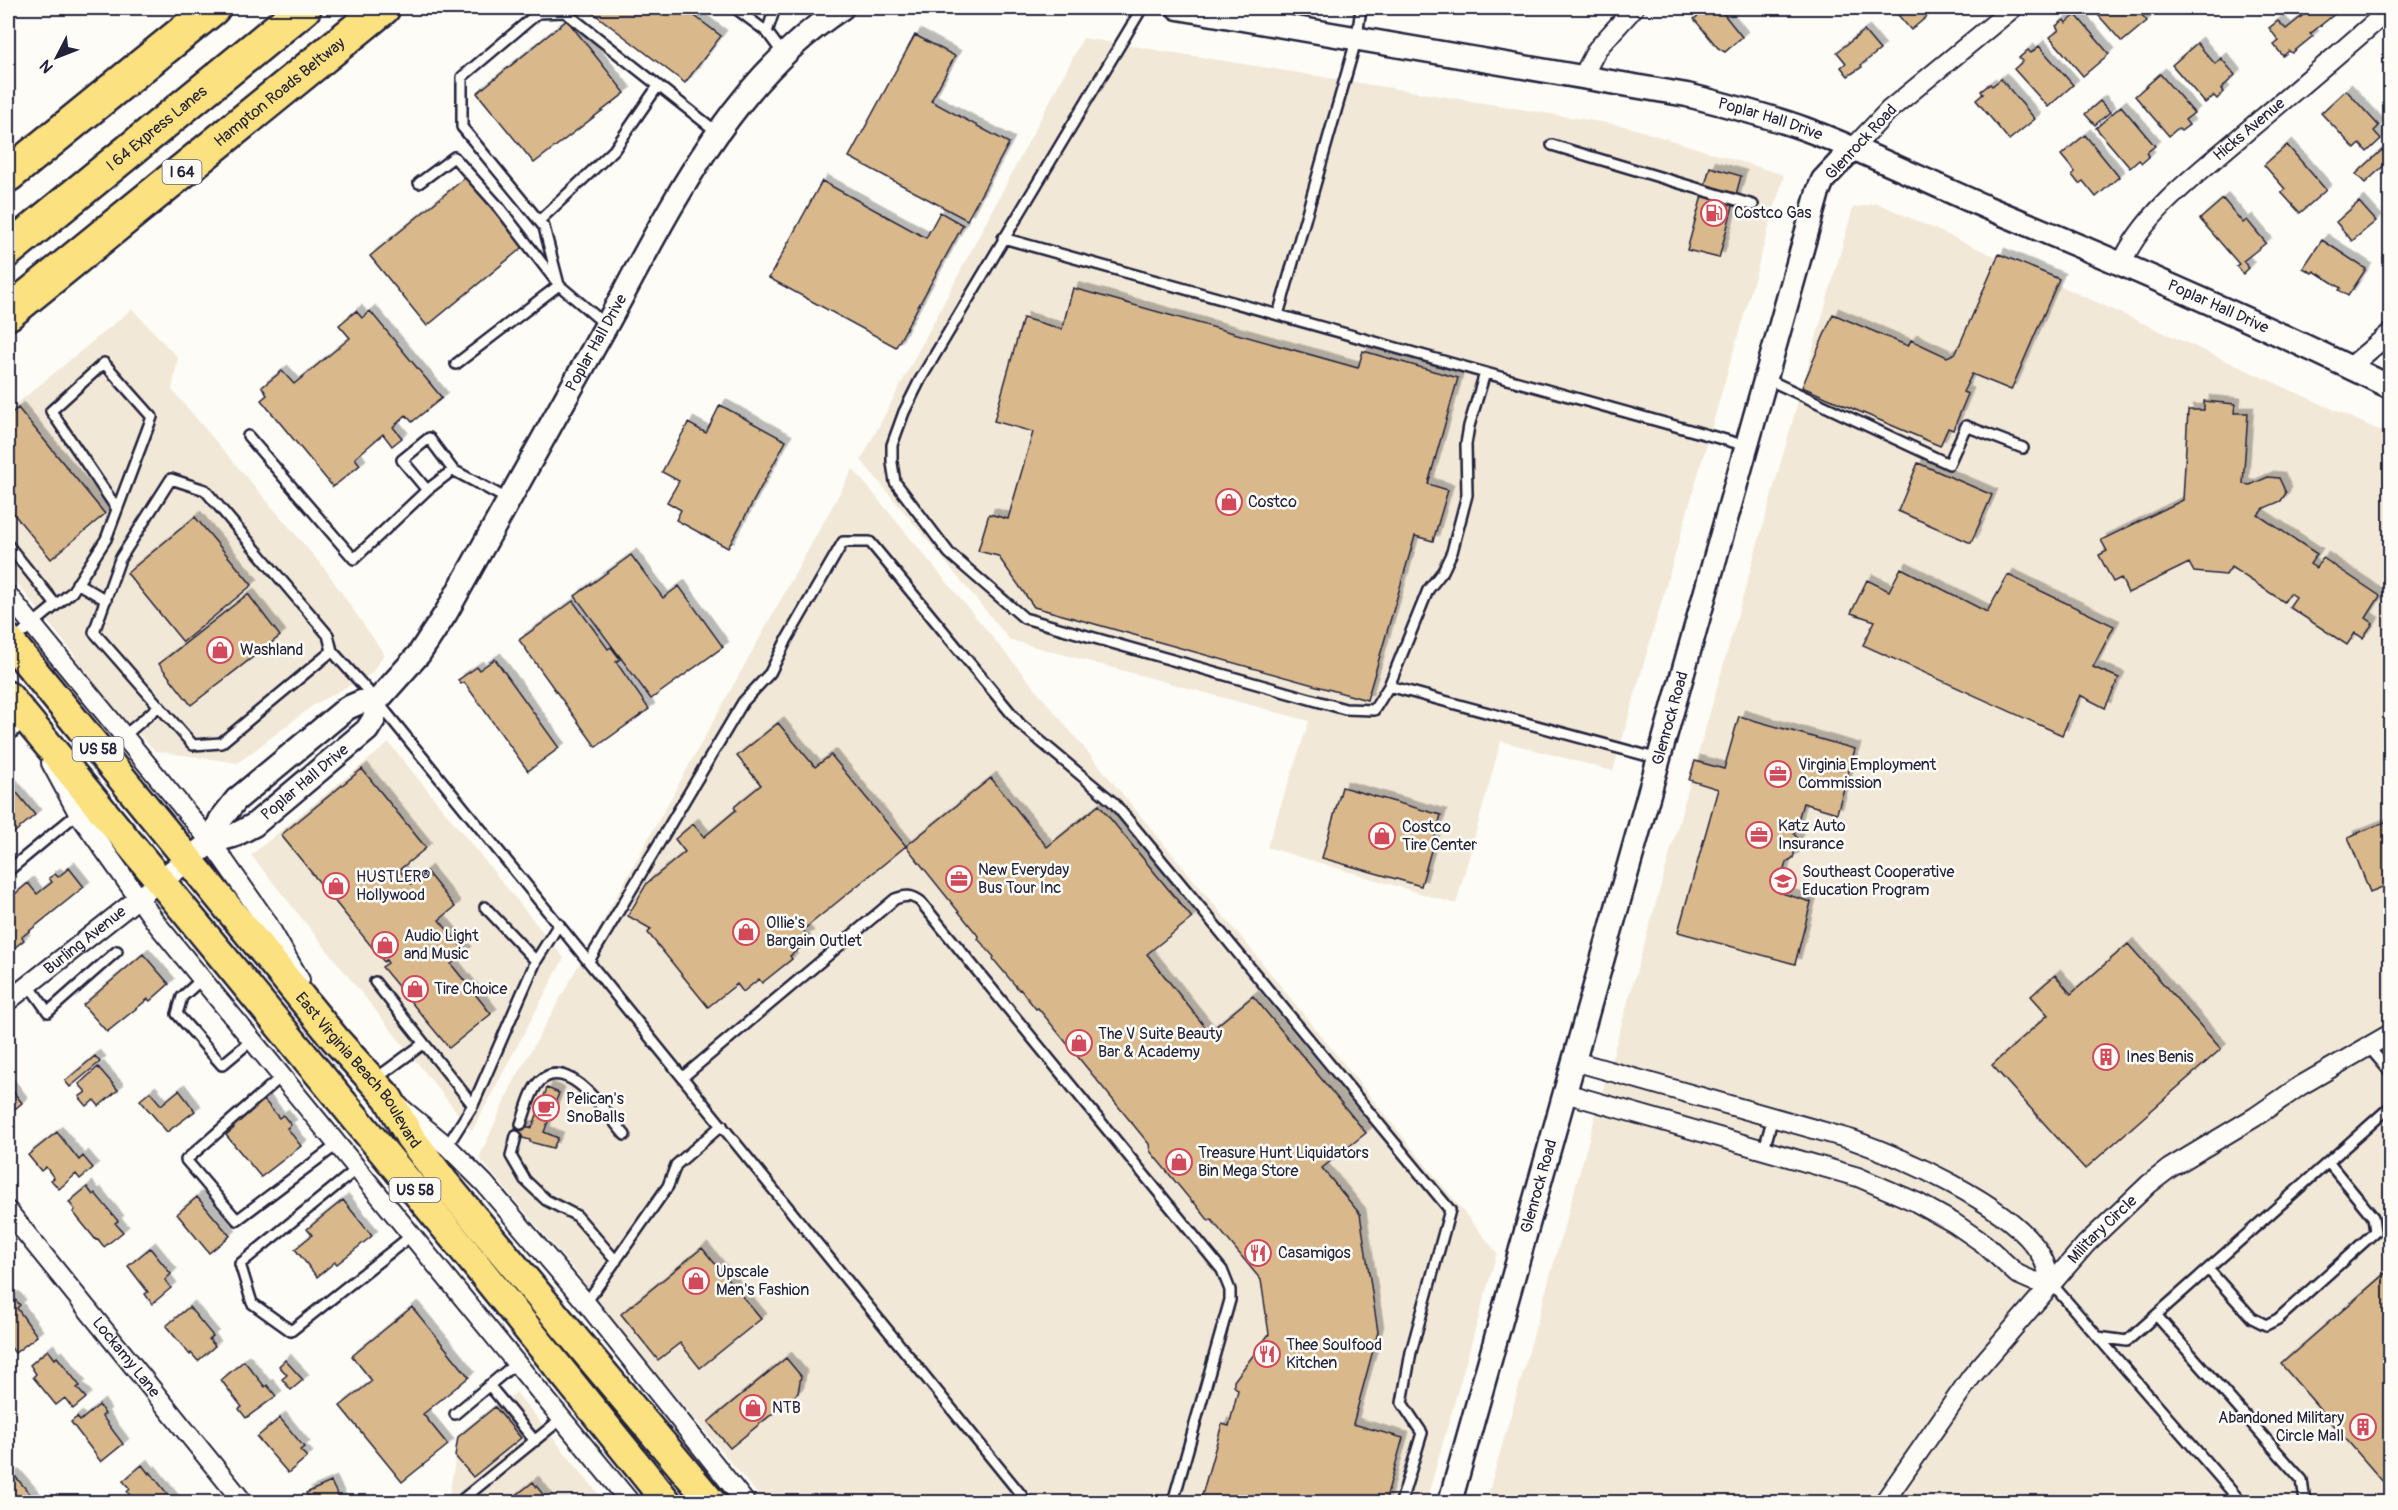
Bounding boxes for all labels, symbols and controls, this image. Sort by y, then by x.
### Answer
north arrow [27,27,87,87]
street label: Hampton Roads Beltway [210,33,349,151]
text: N [35,56,58,77]
street label: I 64 Express Lanes [102,82,210,176]
street label: Poplar Hall Drive [1716,93,1826,145]
street label: Hicks Avenue [2209,93,2289,165]
street label: Glenrock Road [1821,100,1901,184]
road number: I 64 [162,160,201,184]
fuel station icon: Costco Gas [1699,198,1729,228]
place label: Costco Gas [1734,203,1811,223]
street label: Poplar Hall Drive [2165,275,2272,338]
street label: Poplar Hall Drive [561,291,631,395]
shop icon: Costco [1214,487,1244,517]
place label: Costco [1248,492,1297,512]
shop icon: Washland [205,635,235,665]
place label: Washland [240,640,303,660]
street label: Glenrock Road [1647,669,1693,767]
road number: US 58 [72,737,124,761]
street label: Poplar Hall Drive [257,740,353,825]
place label: Virginia Employment Commission [1798,755,1937,793]
office icon: Virginia Employment Commission [1763,759,1793,789]
place label: Katz Auto Insurance [1778,816,1846,854]
place label: Costco Tire Center [1402,817,1477,855]
office icon: Katz Auto Insurance [1744,820,1774,850]
shop icon: Costco Tire Center [1367,821,1397,851]
place label: New Everyday Bus Tour Inc [978,860,1069,898]
place label: Southeast Cooperative Education Program [1802,862,1955,900]
office icon: New Everyday Bus Tour Inc [944,864,974,894]
school or university icon: Southeast Cooperative Education Program [1768,866,1798,896]
place label: HUSTLER® Hollywood [356,867,431,905]
shop icon: HUSTLER® Hollywood [321,871,351,901]
street label: Burling Avenue [40,902,130,979]
place label: Ollie's Bargain Outlet [766,913,862,951]
shop icon: Ollie's Bargain Outlet [731,917,761,947]
place label: Audio Light and Music [404,926,479,964]
shop icon: Audio Light and Music [370,930,400,960]
shop icon: Tire Choice [400,974,430,1004]
place label: Tire Choice [434,979,507,999]
street label: East Virginia Beach Boulevard [291,988,425,1153]
place label: The V Suite Beauty Bar & Academy [1098,1024,1222,1062]
shop icon: The V Suite Beauty Bar & Academy [1064,1028,1094,1058]
building icon: Ines Benis [2091,1042,2121,1072]
place label: Ines Benis [2126,1047,2194,1067]
place label: Pelican's SnoBalls [566,1089,625,1127]
cafe icon: Pelican's SnoBalls [531,1093,561,1123]
street label: Glenrock Road [1516,1137,1561,1235]
place label: Treasure Hunt Liquidators Bin Mega Store [1198,1143,1369,1181]
shop icon: Treasure Hunt Liquidators Bin Mega Store [1164,1147,1194,1177]
road number: US 58 [390,1178,440,1202]
street label: Military Circle [2064,1191,2141,1268]
restaurant icon: Casamigos [1243,1238,1273,1268]
place label: Casamigos [1278,1243,1351,1263]
place label: Upscale Men's Fashion [716,1262,809,1300]
shop icon: Upscale Men's Fashion [681,1266,711,1296]
street label: Lockamy Lane [88,1313,165,1402]
place label: Thee Soulfood Kitchen [1286,1335,1382,1373]
restaurant icon: Thee Soulfood Kitchen [1252,1339,1282,1369]
shop icon: NTB [738,1393,768,1423]
place label: NTB [772,1398,801,1418]
place label: Abandoned Military Circle Mall [2218,1408,2344,1446]
building icon: Abandoned Military Circle Mall [2348,1412,2378,1442]

